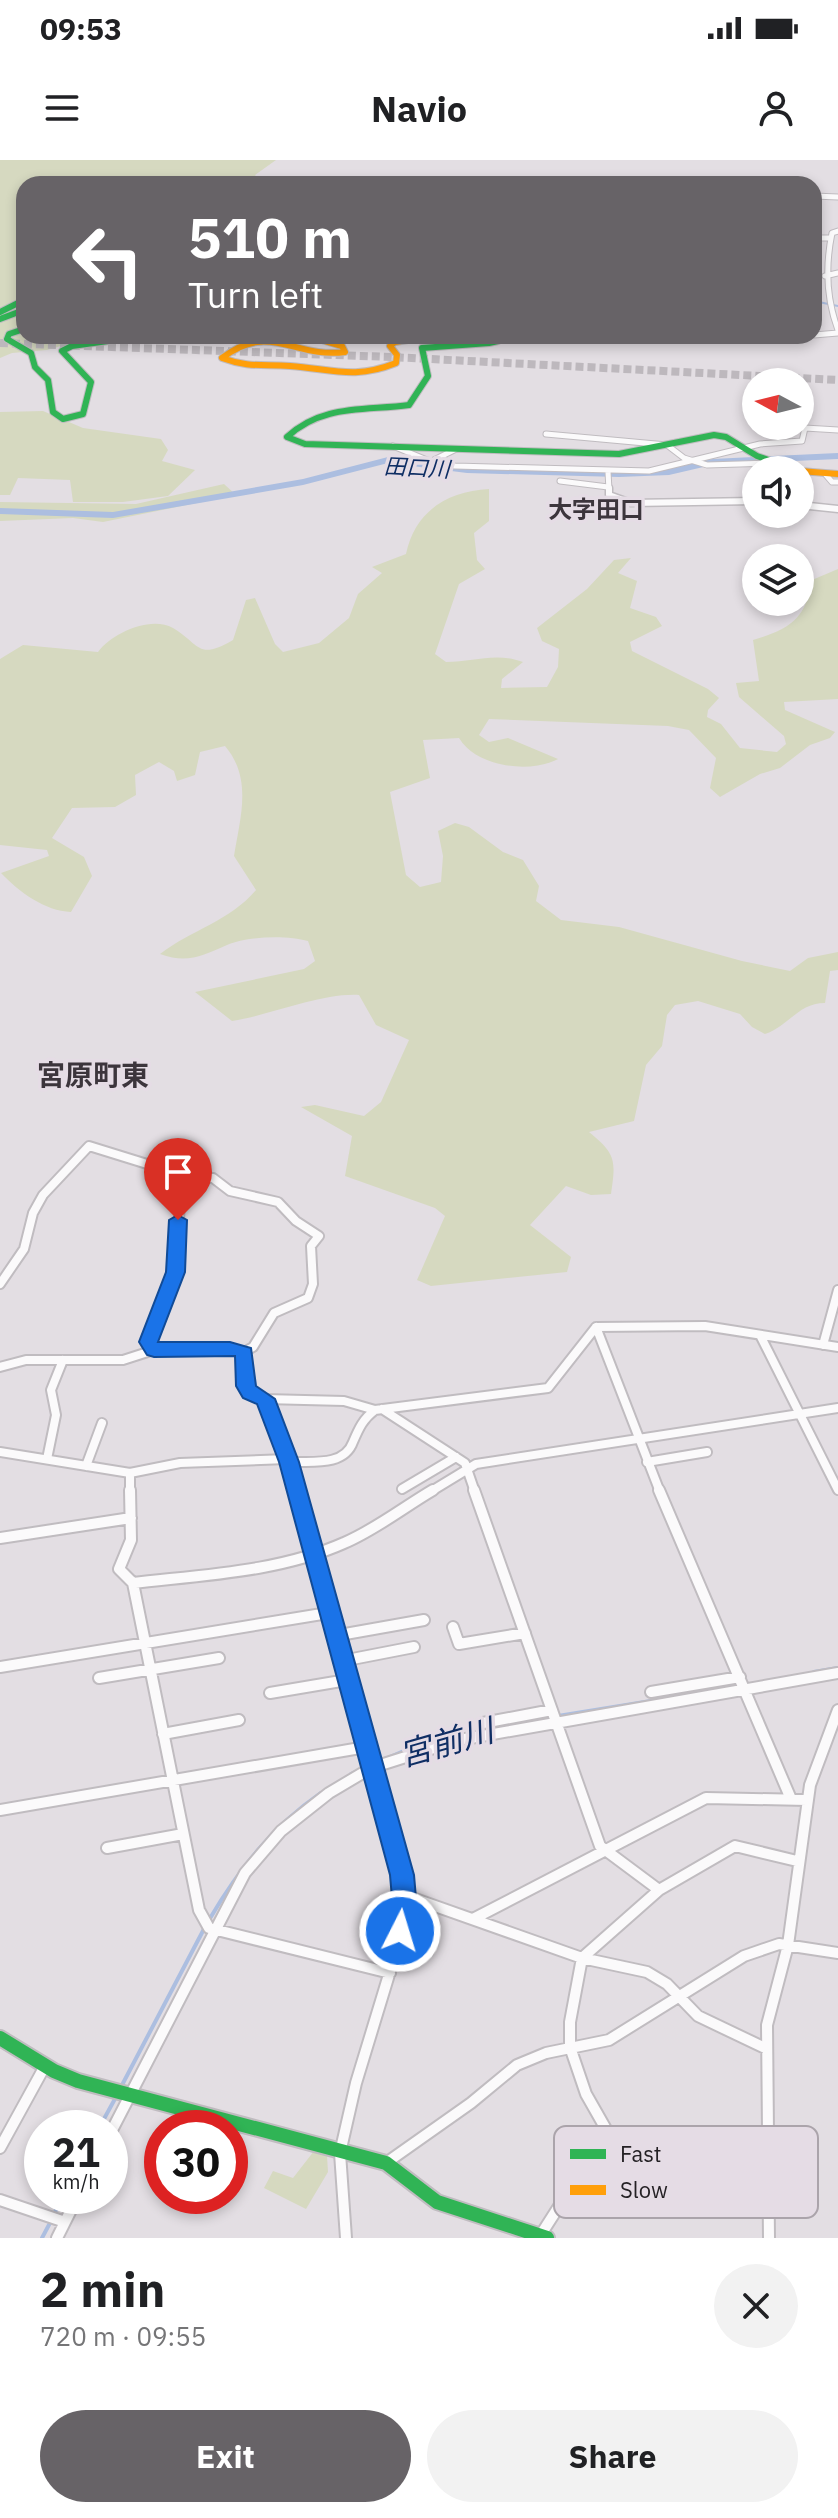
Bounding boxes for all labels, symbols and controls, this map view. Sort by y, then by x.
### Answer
text: 09:53 [40,9,122,48]
text: Navio [371,85,467,132]
icon: menu [40,86,84,130]
icon: person [754,86,798,130]
text: 510 m [188,201,352,273]
icon: left [56,208,160,312]
text: Turn left [188,271,323,318]
north arrow [742,368,814,440]
map controls [742,368,814,616]
water label: 田口川 [383,451,453,483]
button: sound [742,456,814,528]
district label: 大字田口 [548,493,644,525]
button: layers [742,544,814,616]
district label: 宮原町東 [37,1056,149,1093]
pin [144,1138,212,1220]
icon: arrive [156,1150,200,1194]
water label: 宮前川 [394,1708,501,1775]
position arrow [358,1889,442,1973]
speed limit sign: 30 [144,2110,248,2214]
text: 21 [52,2126,100,2178]
legend [554,2126,818,2218]
text: Fast [620,2139,661,2168]
text: km/h [52,2168,100,2195]
text: Slow [620,2175,668,2204]
text: 2 min [40,2258,165,2320]
button: close [714,2264,798,2348]
text: 720 m · 09:55 [40,2319,206,2353]
button: Exit [40,2410,411,2502]
button: Share [427,2410,798,2502]

